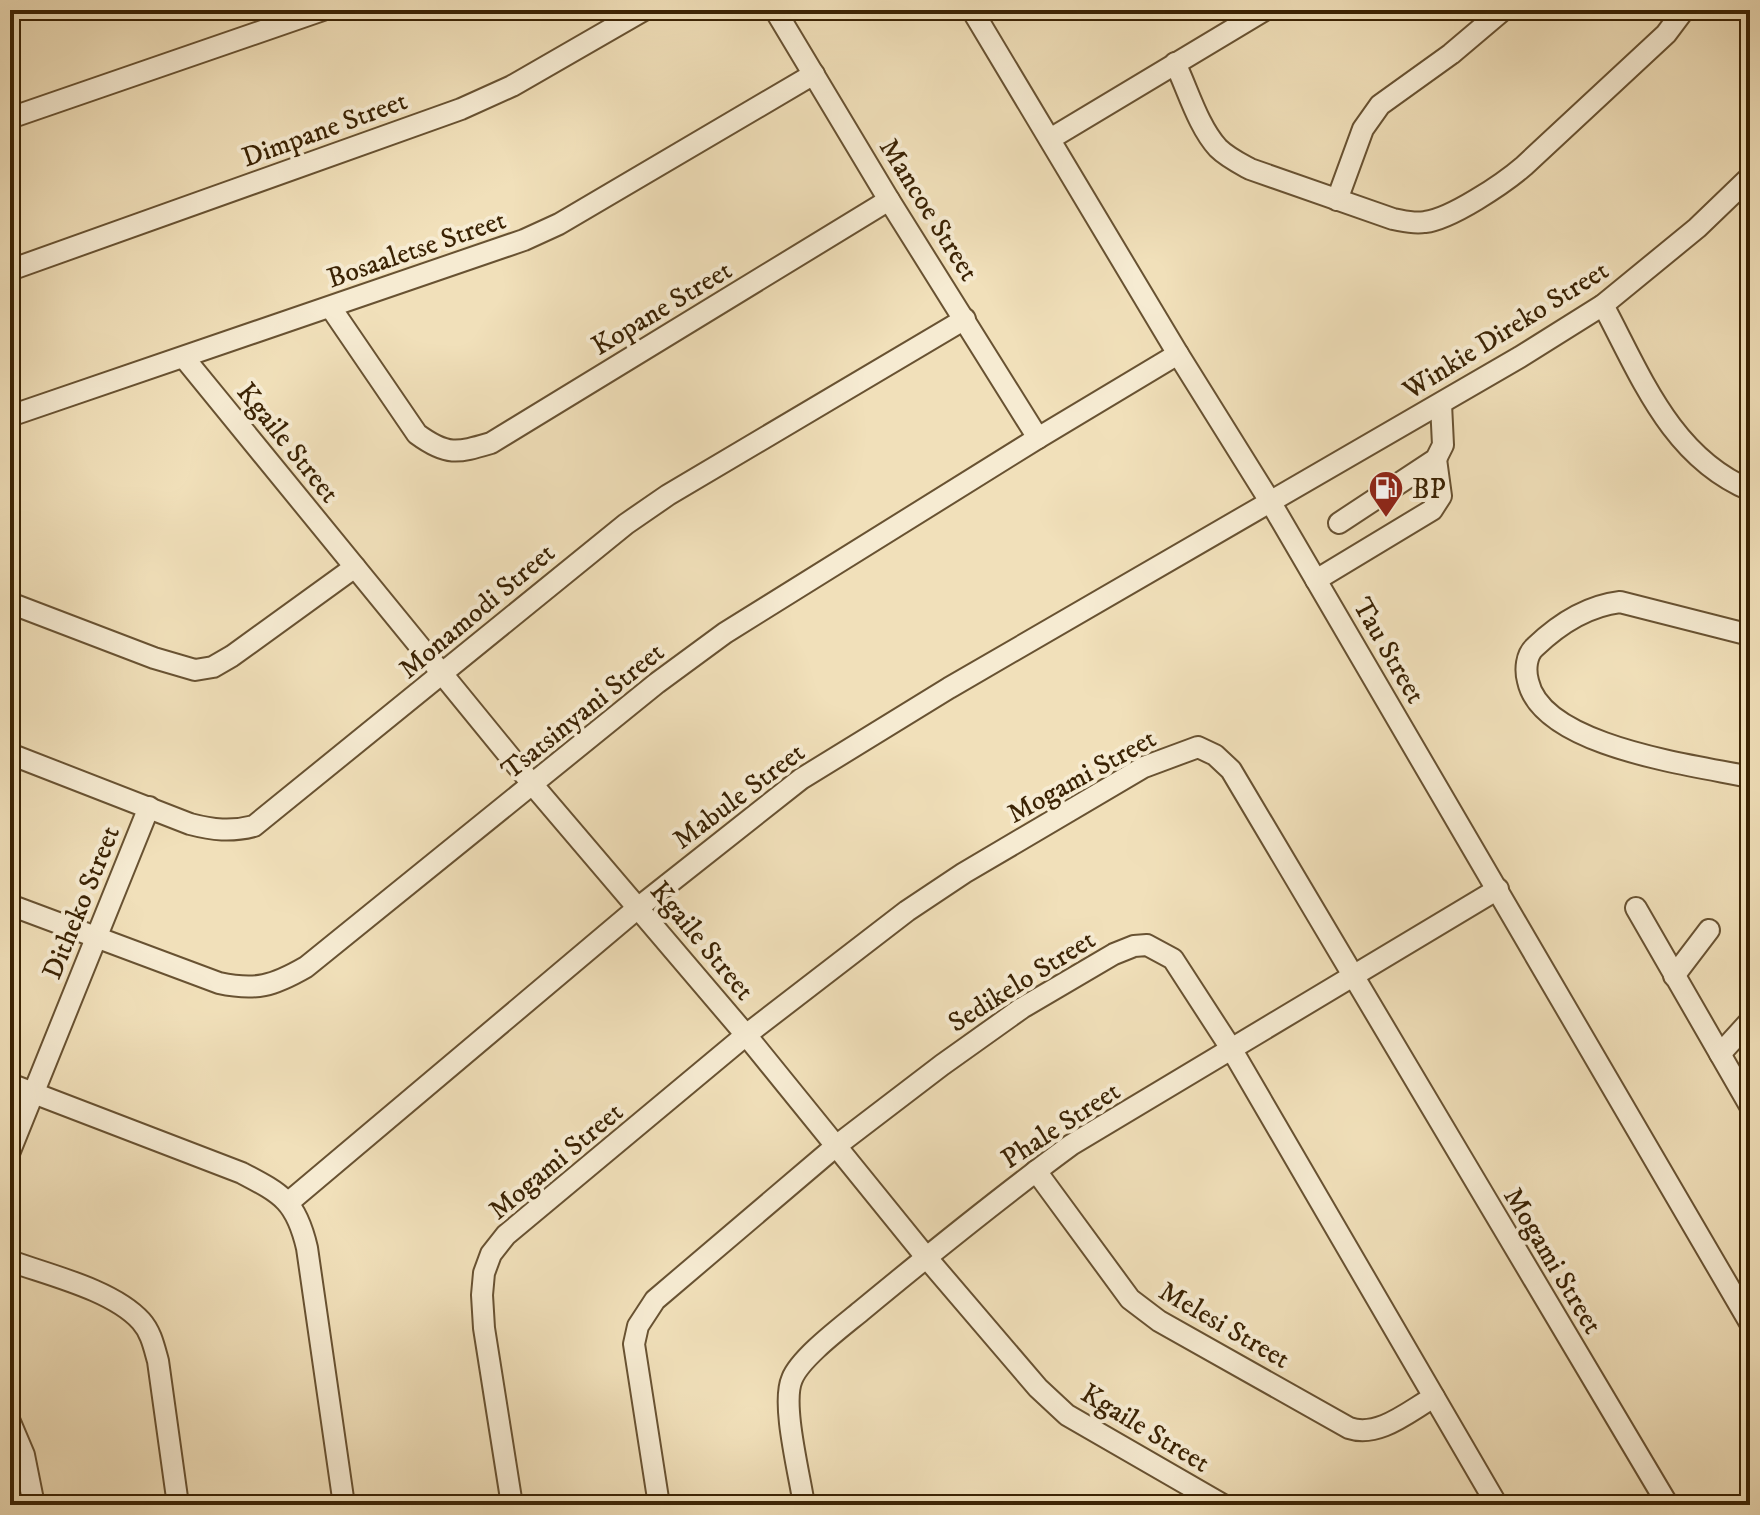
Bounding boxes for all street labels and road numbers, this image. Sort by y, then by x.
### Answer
street label: Dimpane Street [237,83,412,176]
street label: Mancoe Street [871,132,986,288]
street label: Bosaaletse Street [323,202,510,296]
street label: Kopane Street [585,253,738,364]
street label: Winkie Direko Street [1396,253,1615,408]
street label: Kgaile Street [229,376,347,510]
street label: Monamodi Street [392,536,562,687]
street label: Tau Street [1344,592,1433,710]
street label: Tsatsinyani Street [494,635,671,787]
street label: Mogami Street [1001,721,1162,832]
street label: Mabule Street [666,735,812,857]
street label: Ditheko Street [35,821,128,984]
street label: Kgaile Street [642,874,762,1008]
street label: Sedikelo Street [942,922,1102,1040]
street label: Phale Street [995,1074,1127,1177]
street label: Mogami Street [482,1095,630,1228]
street label: Mogami Street [1495,1181,1610,1340]
street label: Melesi Street [1152,1274,1296,1377]
street label: Kgaile Street [1074,1376,1216,1481]

